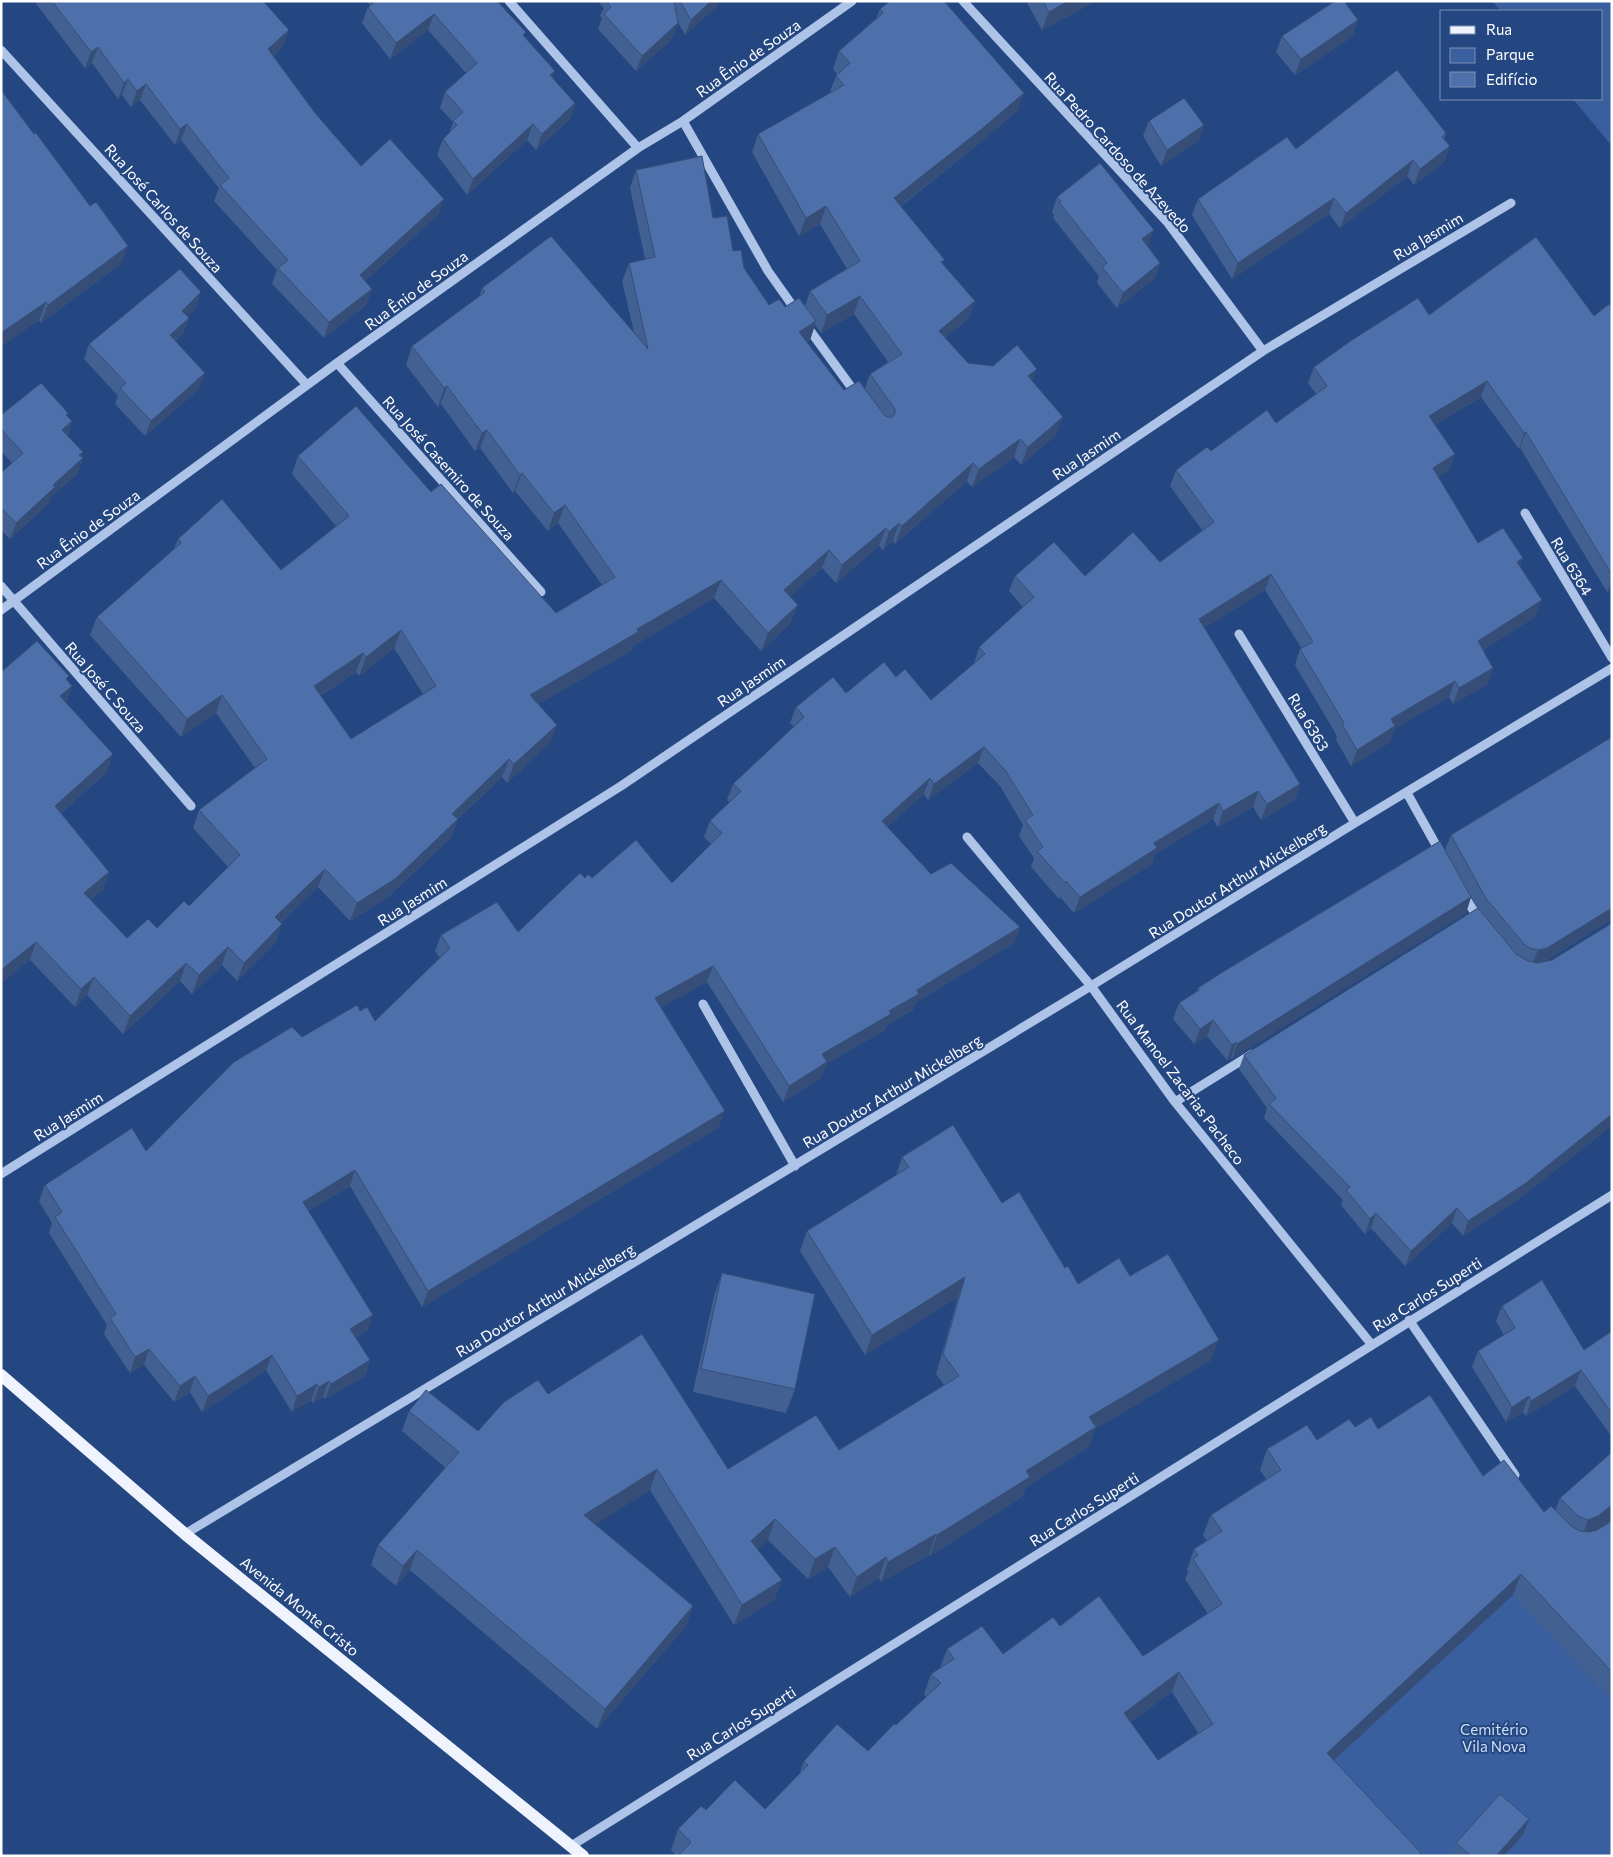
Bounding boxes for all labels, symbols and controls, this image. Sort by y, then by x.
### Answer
legend [1440,10,1603,100]
street label: Rua Ênio de Souza [692,14,804,101]
text: Rua [1486,20,1512,38]
text: Parque [1486,45,1534,63]
street label: Rua Pedro Cardoso de Azevedo [1041,68,1195,236]
text: Edifício [1486,70,1537,88]
street label: Rua José Carlos de Souza [101,140,227,276]
street label: Rua Jasmim [1390,208,1466,264]
street label: Rua Ênio de Souza [360,246,471,333]
street label: Rua José Casemiro de Souza [379,392,519,544]
street label: Rua Jasmim [1049,425,1123,483]
street label: Rua Ênio de Souza [32,485,143,572]
street label: Rua 6364 [1548,534,1596,598]
street label: Rua José C Souza [62,638,150,736]
street label: Rua Jasmim [714,652,788,710]
street label: Rua 6363 [1285,690,1333,754]
street label: Rua Doutor Arthur Mickelberg [1145,818,1329,942]
street label: Rua Jasmim [374,873,450,929]
street label: Rua Manoel Zacarias Pacheco [1113,996,1249,1168]
street label: Rua Doutor Arthur Mickelberg [799,1030,985,1152]
street label: Rua Jasmim [30,1088,106,1144]
street label: Rua Doutor Arthur Mickelberg [452,1239,638,1361]
street label: Rua Carlos Superti [1369,1253,1485,1335]
street label: Rua Carlos Superti [1026,1468,1142,1550]
street label: Avenida Monte Cristo [237,1553,363,1659]
street label: Rua Carlos Superti [683,1682,799,1764]
park label: Cemitério Vila Nova [1460,1720,1528,1755]

